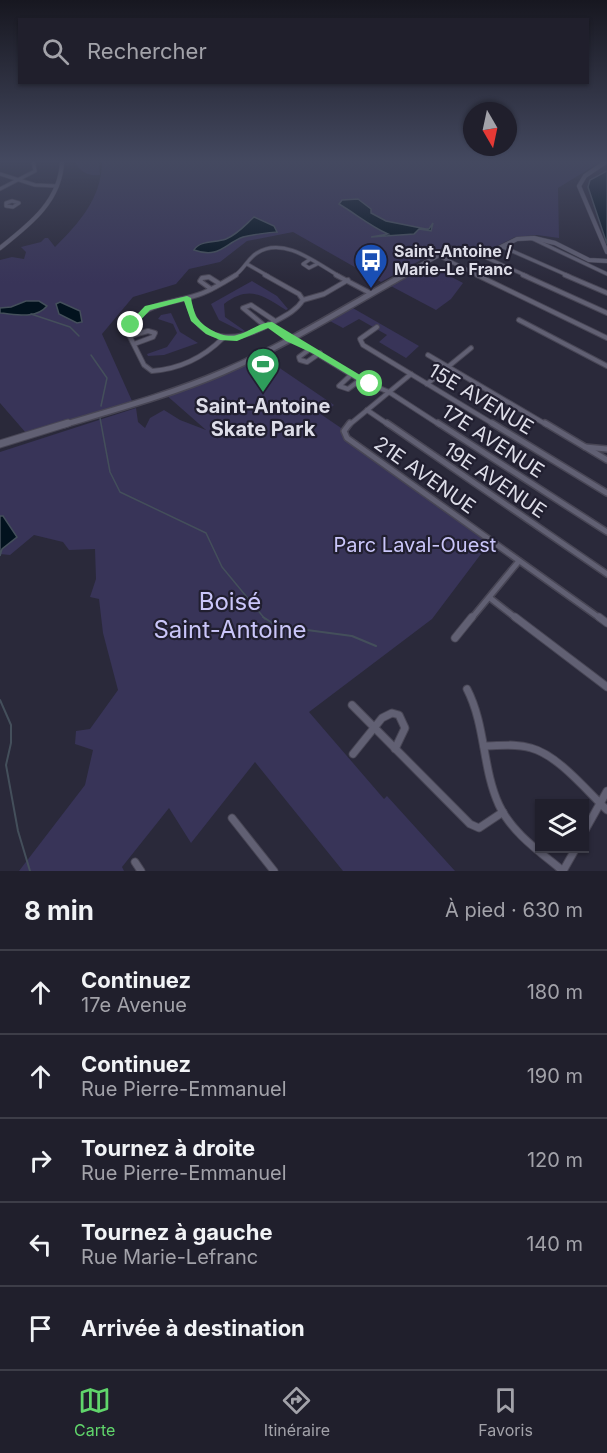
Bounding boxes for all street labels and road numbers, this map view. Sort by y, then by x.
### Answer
street label: 15E AVENUE [424,358,538,440]
street label: 17E AVENUE [437,399,549,483]
street label: 21E AVENUE [370,431,480,519]
street label: 19E AVENUE [439,437,551,523]

